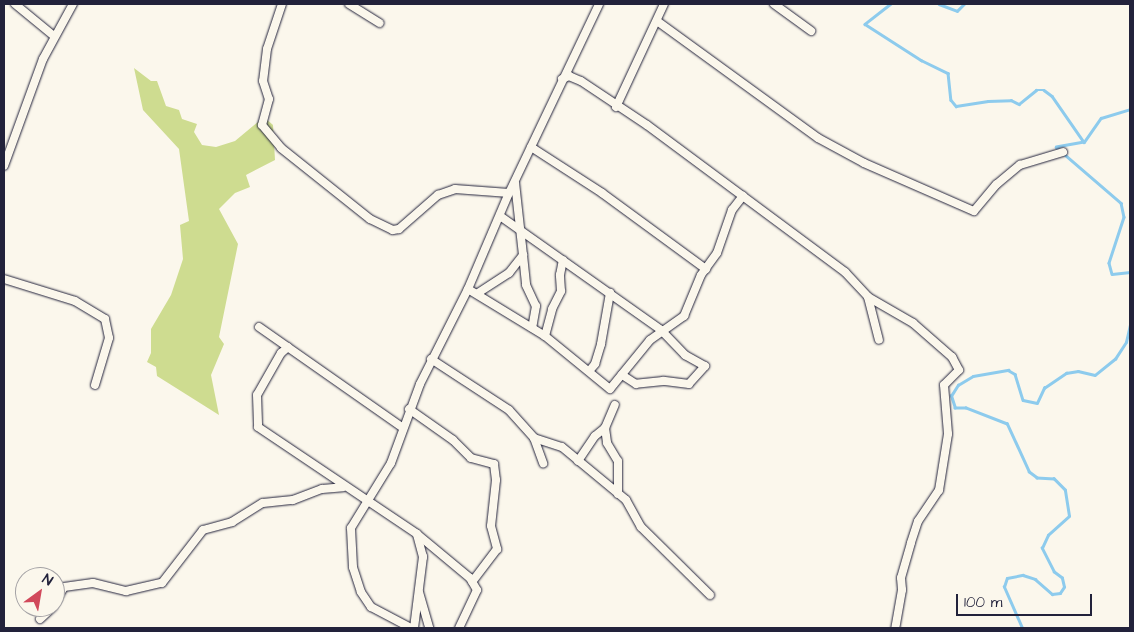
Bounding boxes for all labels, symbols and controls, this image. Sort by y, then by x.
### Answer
north arrow [15,567,65,617]
text: N [38,569,56,591]
scale bar [959,584,1095,616]
text: 100 m [964,592,1003,613]

